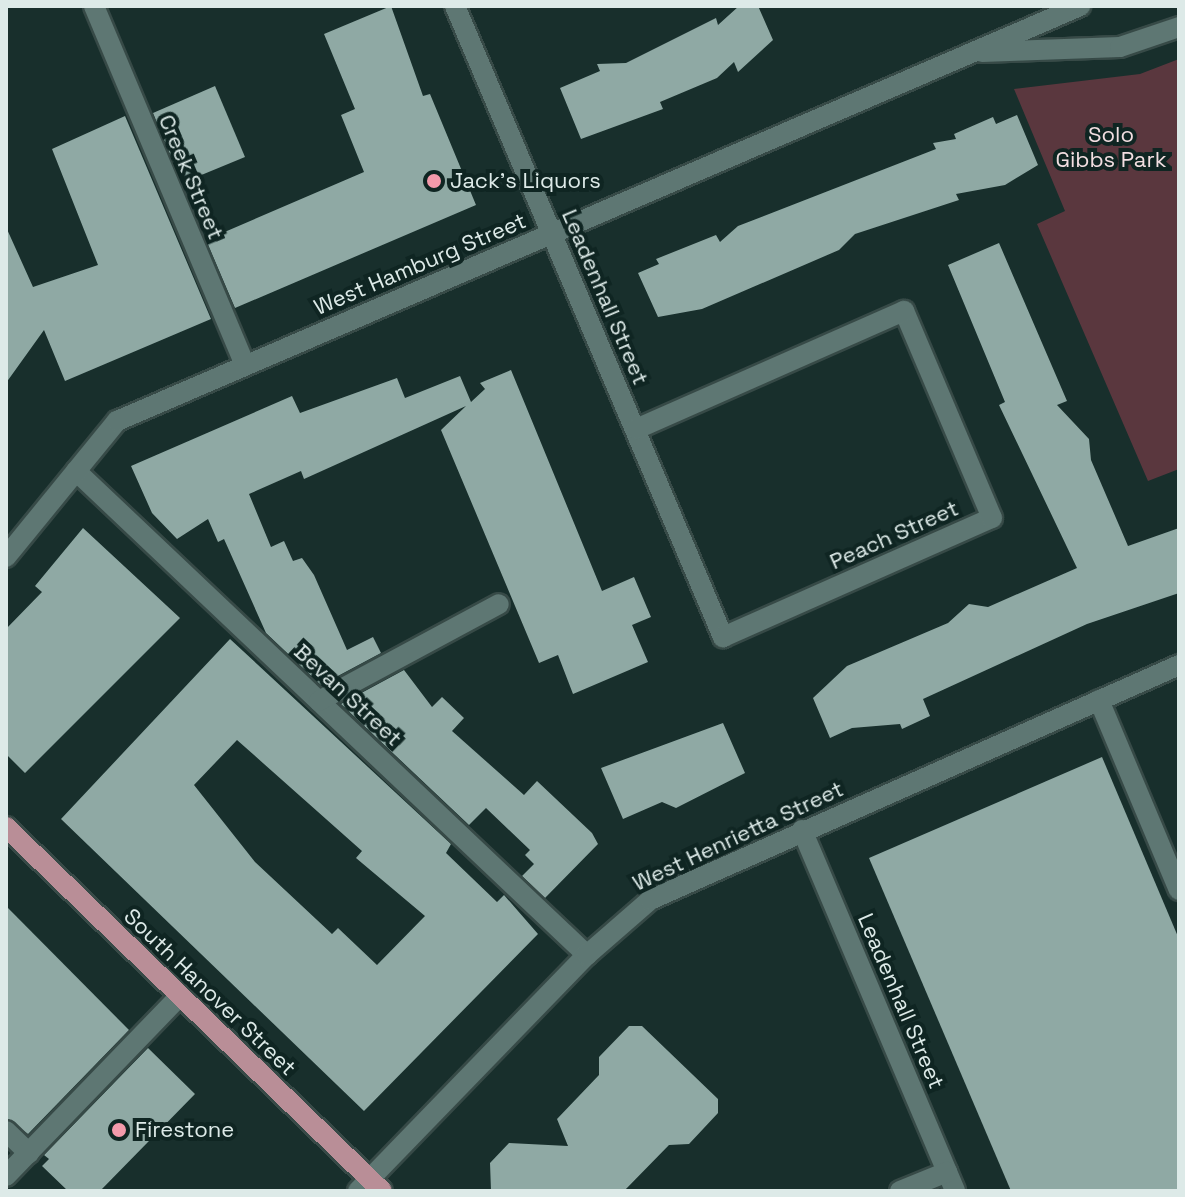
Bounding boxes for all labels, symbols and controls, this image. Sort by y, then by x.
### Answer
street label: Creek Street [153,111,229,243]
park label: Solo Gibbs Park [1055,121,1167,172]
place label: Jack's Liquors [450,168,601,194]
marker: Jack's Liquors [425,172,443,190]
street label: Leadenhall Street [556,205,654,389]
street label: West Hamburg Street [310,207,530,321]
street label: Peach Street [826,495,962,575]
street label: Bevan Street [289,638,407,752]
street label: West Henrietta Street [628,776,848,896]
street label: South Hanover Street [118,903,302,1081]
street label: Leadenhall Street [852,909,950,1093]
place label: Firestone [135,1117,234,1143]
marker: Firestone [110,1121,128,1139]

